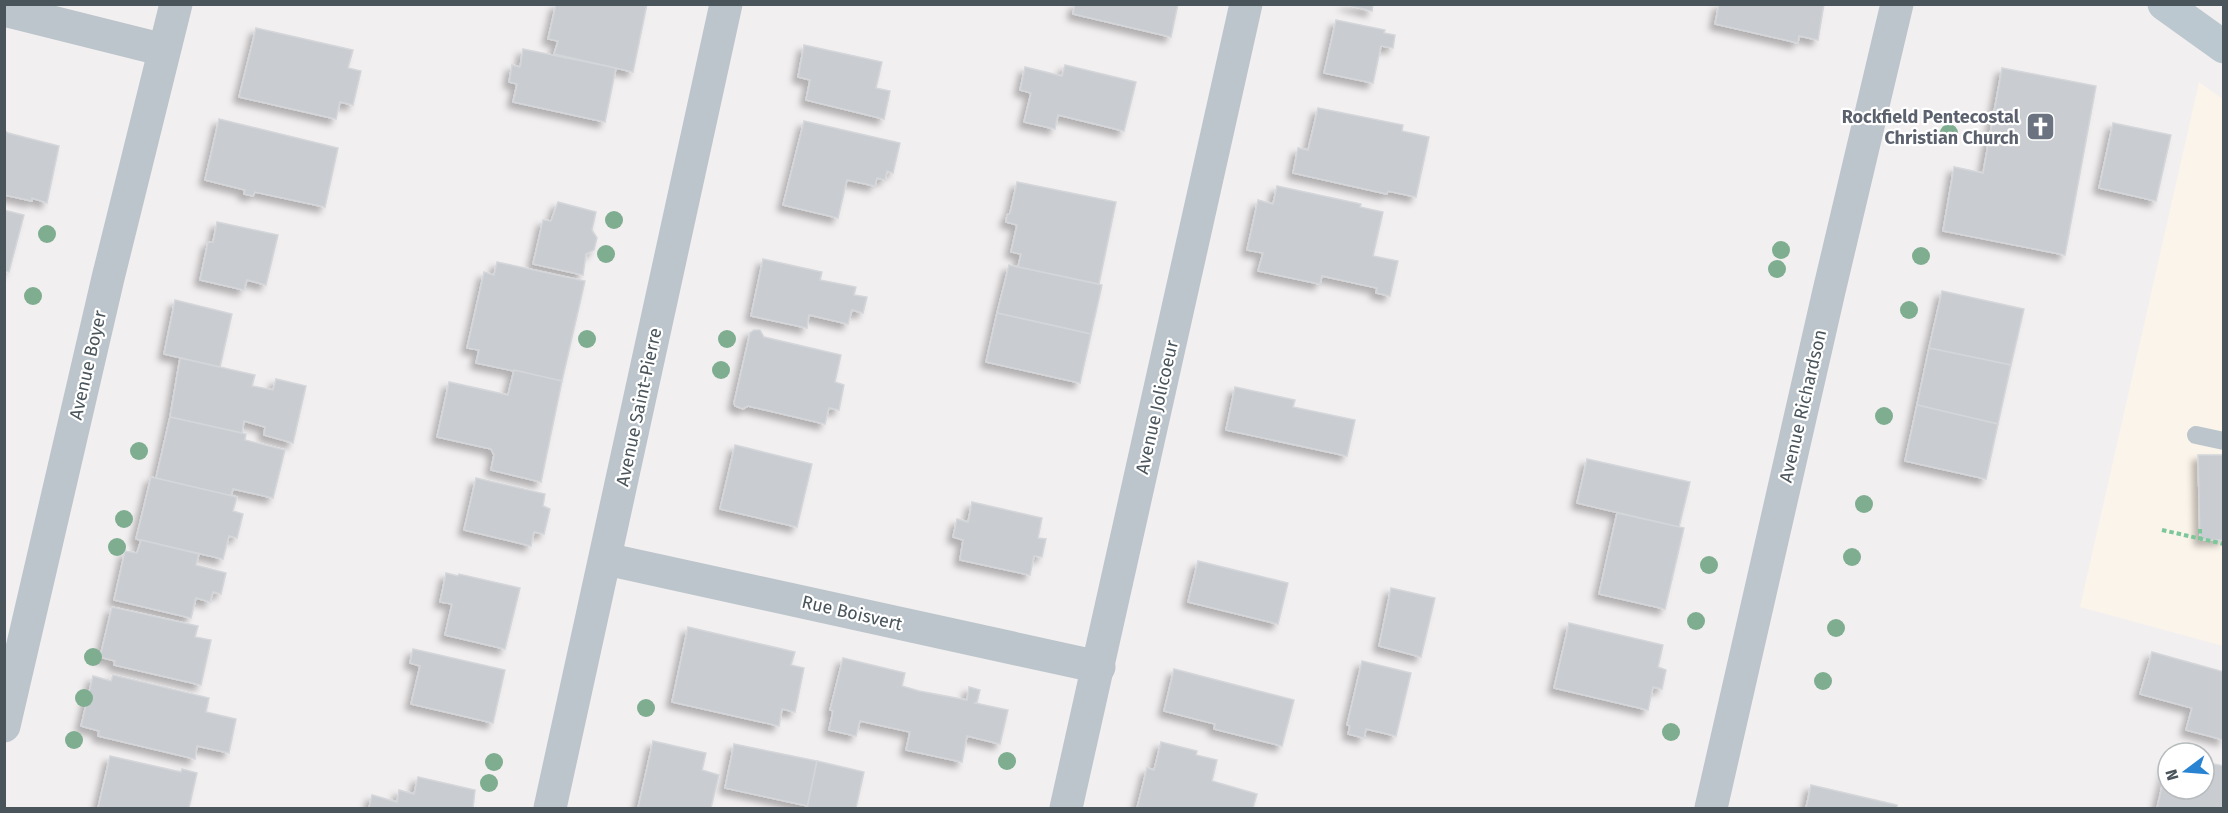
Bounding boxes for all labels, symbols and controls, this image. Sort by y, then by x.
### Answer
place label: Rockfield Pentecostal Christian Church [1842,106,2020,149]
church icon: Rockfield Pentecostal Christian Church [2024,111,2056,143]
street label: Avenue Boyer [65,308,111,422]
street label: Avenue Saint-Pierre [611,326,667,488]
street label: Avenue Richardson [1775,327,1831,485]
street label: Avenue Jolicoeur [1131,338,1183,476]
street label: Rue Boisvert [800,591,905,635]
north arrow [2156,741,2216,801]
text: N [2161,767,2183,783]

